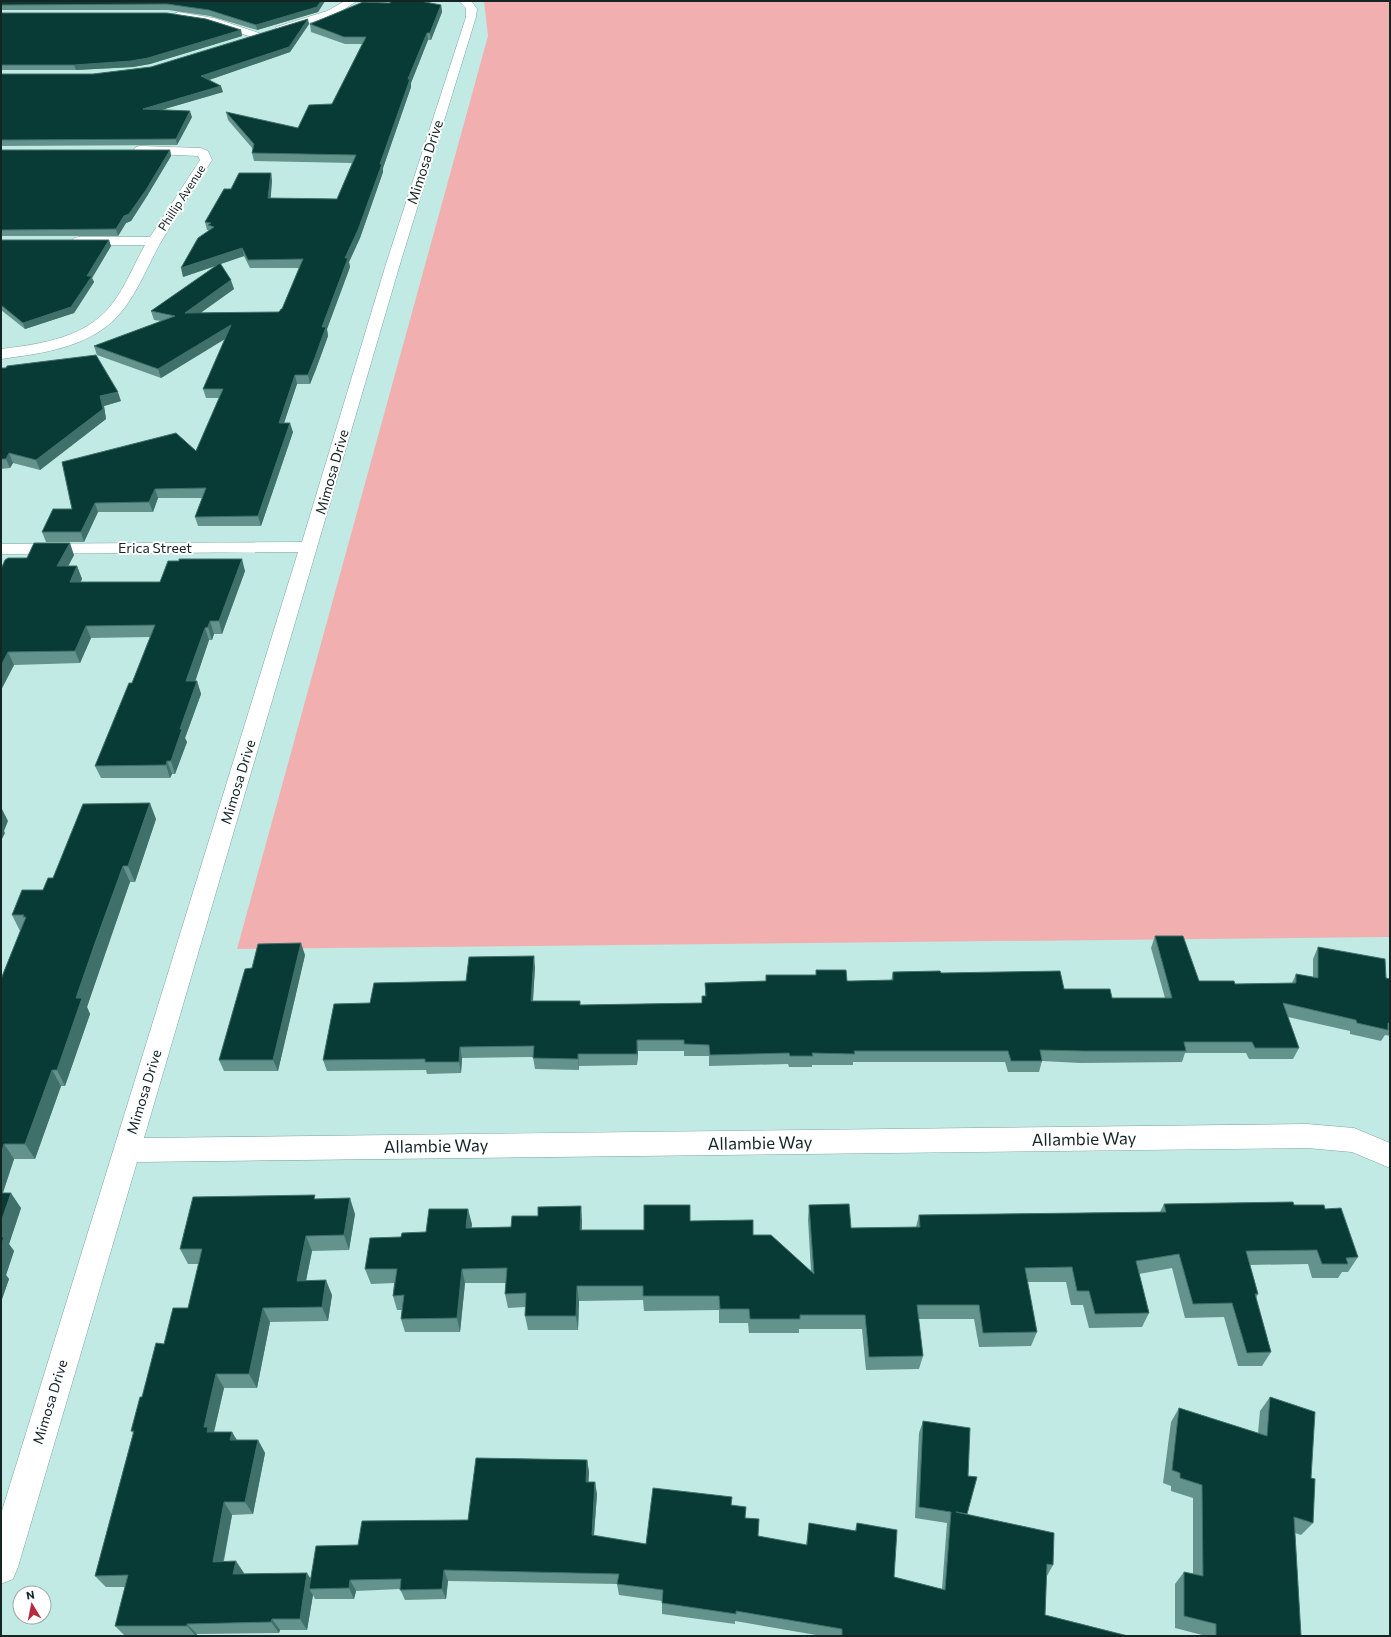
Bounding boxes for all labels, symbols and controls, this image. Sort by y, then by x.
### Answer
street label: Mimosa Drive [403,118,446,206]
street label: Phillip Avenue [155,162,208,233]
street label: Mimosa Drive [311,427,352,516]
street label: Erica Street [118,539,192,556]
street label: Mimosa Drive [217,737,258,826]
street label: Mimosa Drive [123,1047,164,1136]
street label: Allambie Way [1031,1127,1137,1150]
street label: Allambie Way [707,1131,813,1154]
street label: Allambie Way [383,1134,489,1157]
street label: Mimosa Drive [29,1357,70,1446]
north arrow [12,1585,52,1625]
text: N [25,1588,35,1602]

